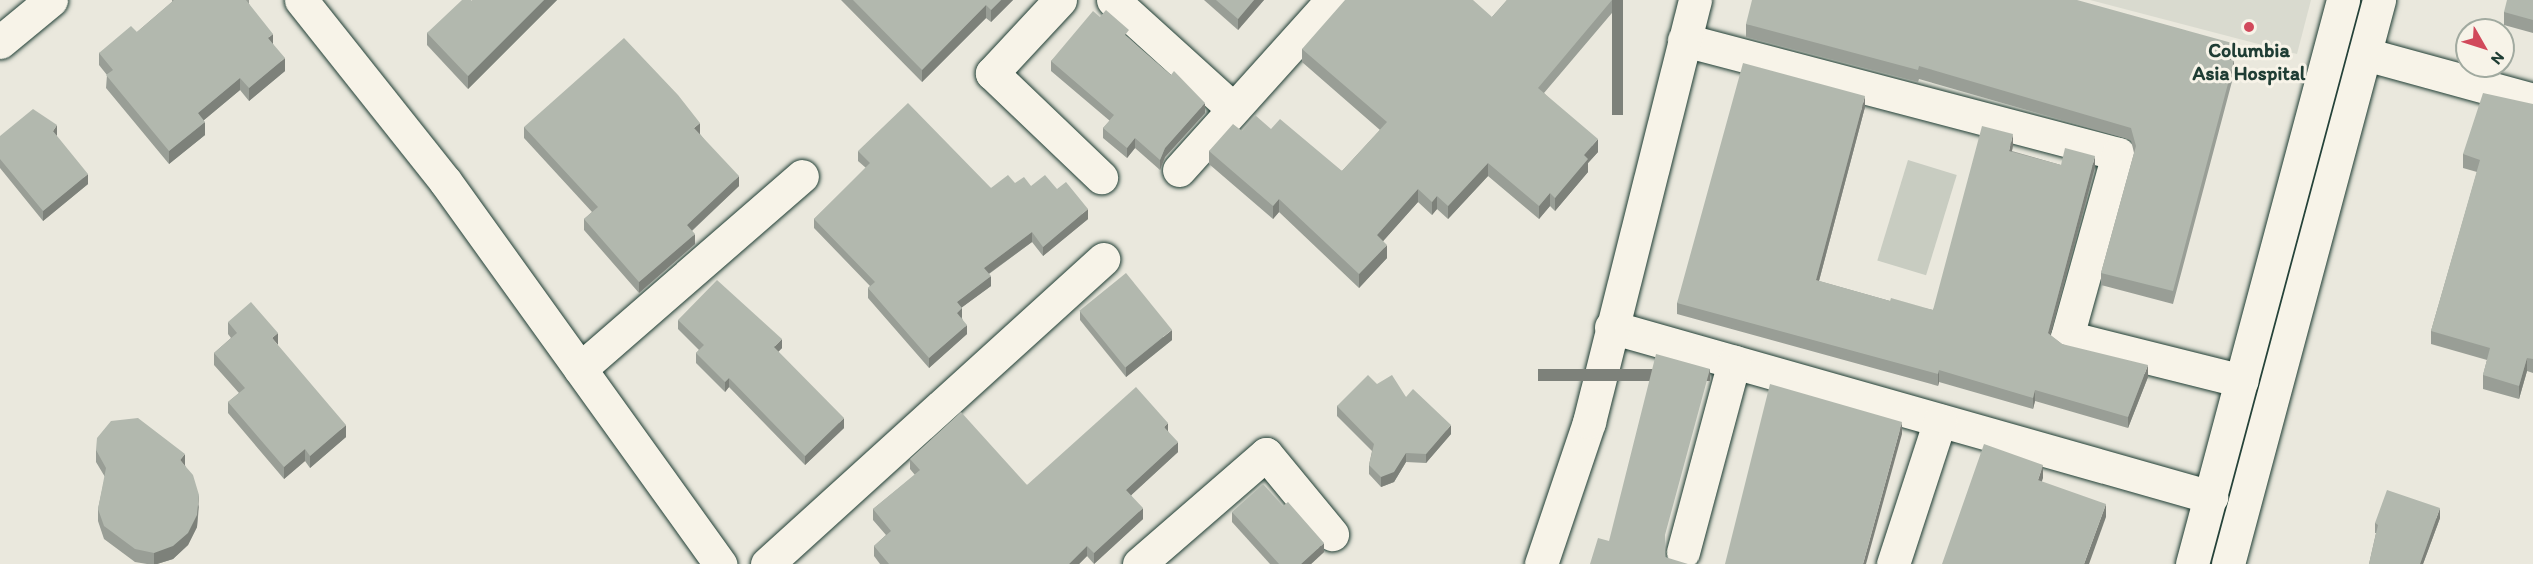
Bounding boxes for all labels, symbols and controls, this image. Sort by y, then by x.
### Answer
marker: Columbia Asia Hospital [2240,18,2258,36]
north arrow [2455,18,2515,78]
place label: Columbia Asia Hospital [2193,38,2305,85]
text: N [2487,48,2509,69]

